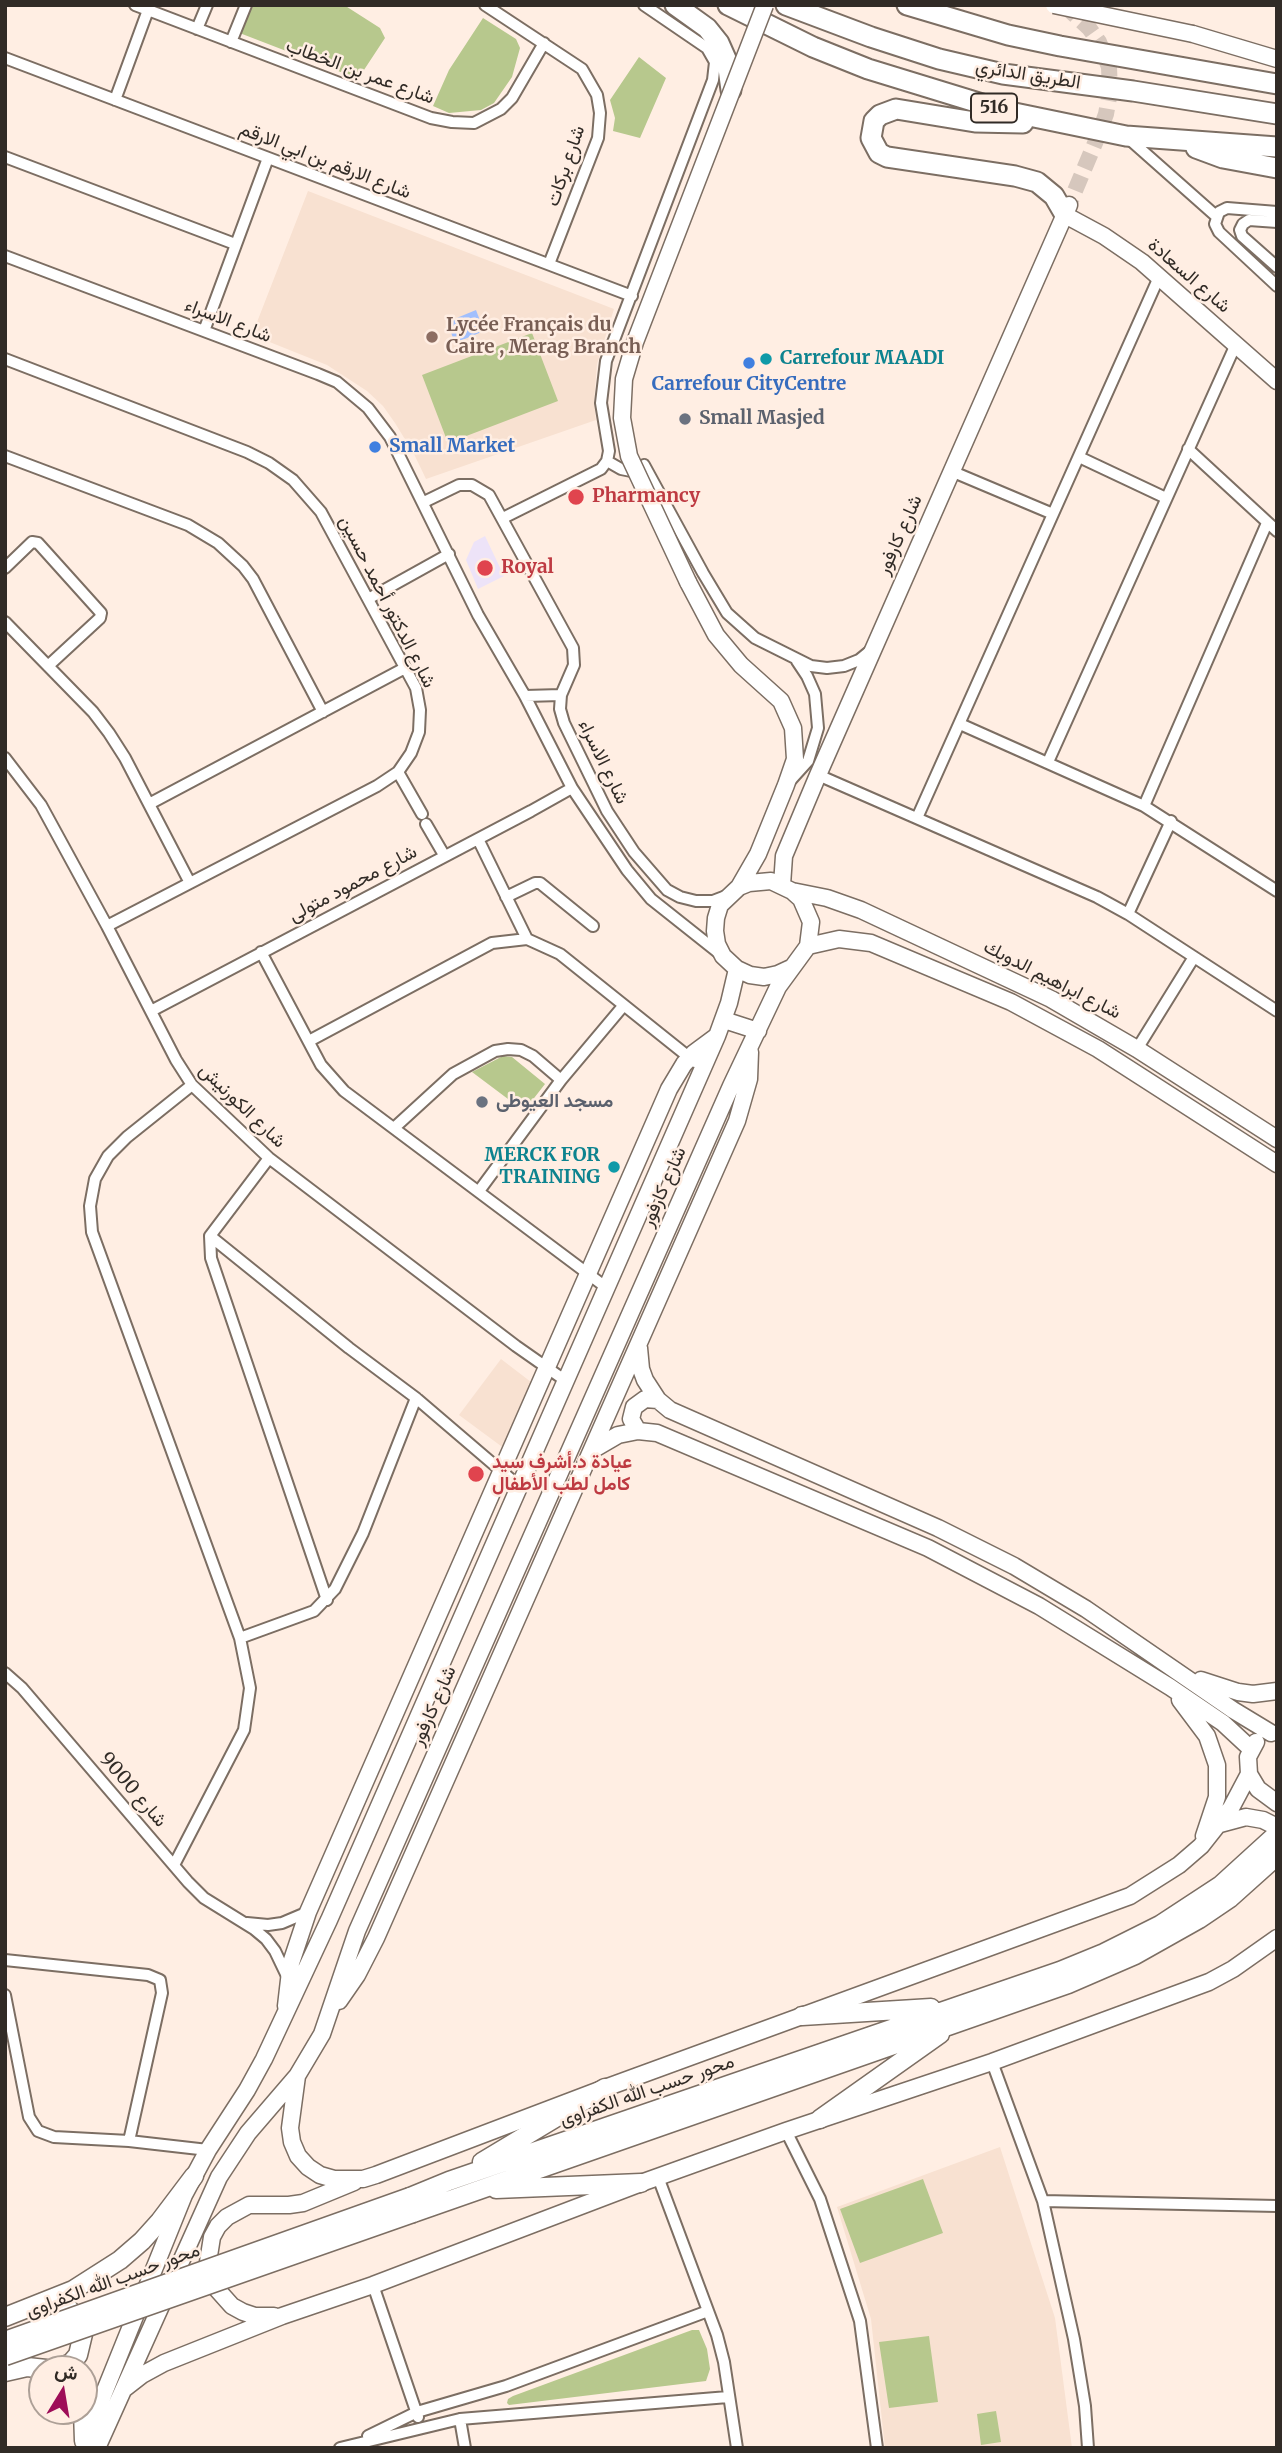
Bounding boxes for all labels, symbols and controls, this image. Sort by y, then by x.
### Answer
street label: شارع عمر بن الخطاب [283,35,437,109]
street label: الطريق الدائري [974,55,1082,95]
road number: 516 [971,94,1017,122]
street label: شارع الارقم بن ابي الارقم [236,118,414,204]
street label: شارع بركات [542,123,590,209]
street label: شارع السعادة [1143,234,1235,318]
street label: شارع الاسراء [181,294,275,348]
place label: Lycée Français du Caire , Merag Branch [446,315,641,359]
marker: Lycée Français du Caire , Merag Branch [424,329,440,345]
place label: Carrefour MAADI [780,348,944,370]
marker: Carrefour MAADI [758,351,774,367]
marker: Carrefour CityCentre [741,355,757,371]
place label: Carrefour CityCentre [652,374,846,396]
place label: Small Masjed [699,408,825,430]
marker: Small Masjed [677,411,693,427]
place label: Small Market [389,436,515,458]
marker: Small Market [367,439,383,455]
place label: Pharmancy [592,486,700,508]
marker: Pharmancy [566,487,586,507]
street label: شارع كارفور [872,492,928,578]
street label: شارع الدكتور أحمد حسين [334,512,440,692]
place label: Royal [501,557,554,579]
marker: Royal [475,558,495,578]
street label: شارع الاسراء [573,716,633,808]
street label: شارع محمود متولى [285,841,421,927]
street label: شارع ابراهيم الدوبك [979,936,1125,1024]
street label: شارع الكورنيش [194,1059,290,1153]
place label: مسجد العيوطى [496,1091,613,1113]
marker: مسجد العيوطى [474,1094,490,1110]
street label: شارع كارفور [636,1144,692,1230]
place label: MERCK FOR TRAINING [484,1145,600,1189]
marker: MERCK FOR TRAINING [606,1159,622,1175]
place label: عيادة د.أشرف سيد كامل لطب الأطفال [492,1452,632,1496]
marker: عيادة د.أشرف سيد كامل لطب الأطفال [466,1464,486,1484]
street label: شارع كارفور [406,1663,462,1749]
street label: شارع 9000 [94,1748,172,1832]
street label: محور حسب الله الكفراوى [557,2050,737,2132]
street label: محور حسب الله الكفراوى [23,2239,203,2323]
north arrow [28,2355,98,2425]
text: ش [53,2357,80,2385]

